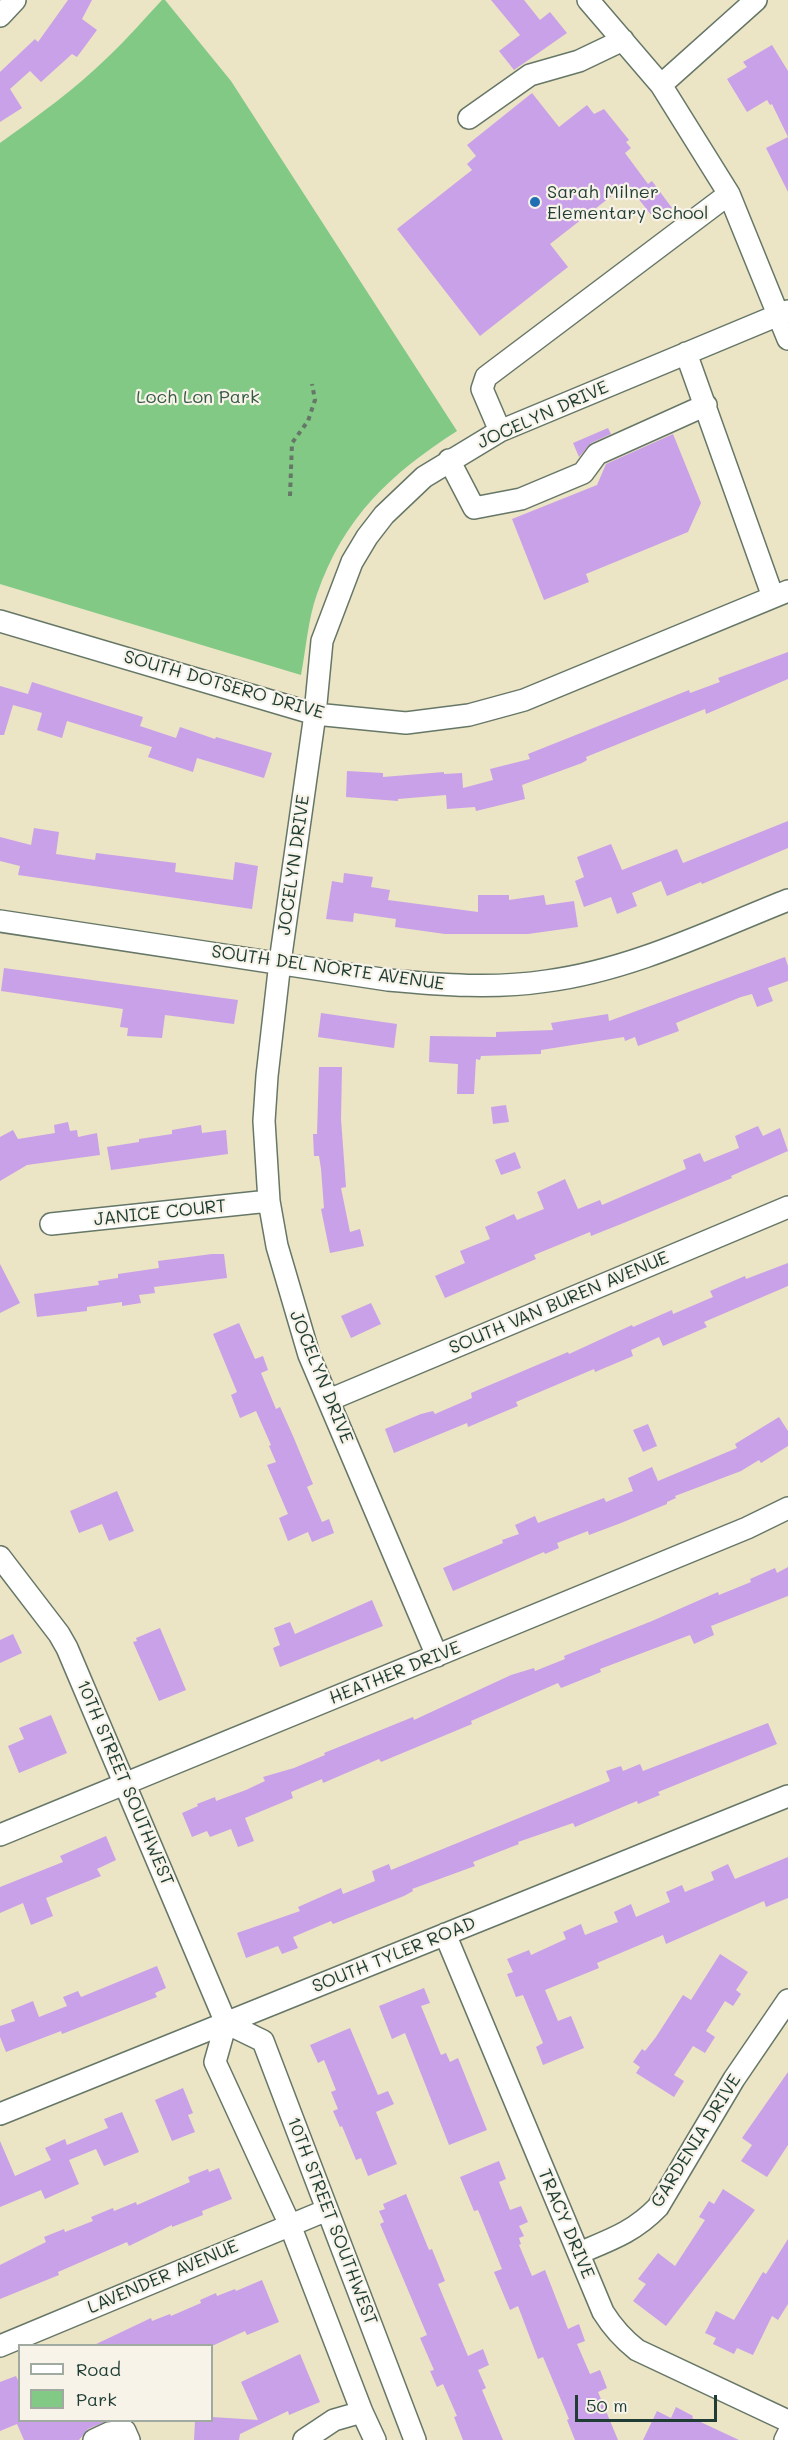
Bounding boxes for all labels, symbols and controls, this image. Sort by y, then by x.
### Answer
place label: Sarah Milner Elementary School [547,181,708,224]
marker: Sarah Milner Elementary School [528,195,542,209]
street label: JOCELYN DRIVE [474,376,612,454]
park label: Loch Lon Park [136,386,260,408]
street label: SOUTH DOTSERO DRIVE [121,646,327,724]
street label: JOCELYN DRIVE [273,794,315,936]
street label: SOUTH DEL NORTE AVENUE [210,941,446,995]
street label: JANICE COURT [93,1195,227,1231]
street label: SOUTH VAN BUREN AVENUE [446,1247,672,1359]
street label: JOCELYN DRIVE [285,1307,357,1447]
street label: HEATHER DRIVE [326,1637,464,1709]
street label: 10TH STREET SOUTHWEST [72,1677,178,1889]
street label: SOUTH TYLER ROAD [309,1912,479,1998]
street label: GARDENIA DRIVE [646,2070,746,2212]
street label: 10TH STREET SOUTHWEST [282,2114,382,2328]
street label: TRACY DRIVE [533,2166,599,2282]
street label: LAVENDER AVENUE [84,2235,242,2319]
legend [18,2344,213,2422]
text: Road [76,2357,121,2381]
scale bar [578,2383,720,2421]
text: Park [76,2387,117,2411]
text: 50 m [586,2393,628,2417]

